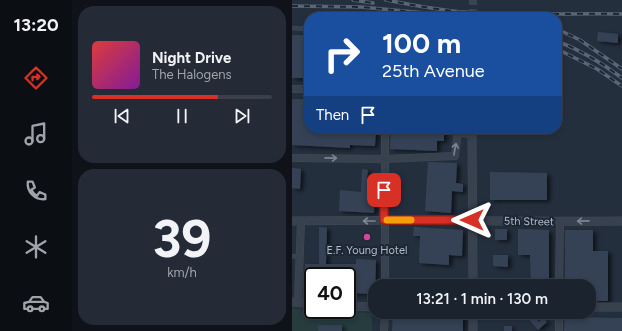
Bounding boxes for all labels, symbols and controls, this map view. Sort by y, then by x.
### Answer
text: 13:20 [13,14,59,36]
text: 100 m [382,26,461,60]
icon: right [316,28,368,80]
text: Night Drive [152,49,231,67]
text: 25th Avenue [382,60,485,82]
icon: directions [22,64,50,92]
text: The Halogens [152,67,232,82]
icon: arrive [357,104,379,126]
icon: previous [111,105,133,127]
icon: pause [171,105,193,127]
icon: next [231,105,253,127]
text: Then [316,106,349,124]
icon: music [22,120,50,148]
one-way arrow [452,143,460,156]
one-way arrow [324,154,337,162]
pin [367,173,401,207]
icon: phone [22,177,50,205]
icon: arrive [373,179,395,201]
position arrow [451,199,493,241]
text: 39 [152,208,212,270]
street label: 5th Street [504,215,554,228]
one-way arrow [363,217,376,225]
one-way arrow [577,217,590,225]
marker: E.F. Young Hotel [362,232,372,242]
icon: climate [22,233,50,261]
place label: E.F. Young Hotel [327,244,407,257]
text: km/h [167,265,197,280]
speed limit sign: 40 [304,267,356,319]
icon: car [22,289,50,317]
text: 13:21 · 1 min · 130 m [416,290,548,308]

